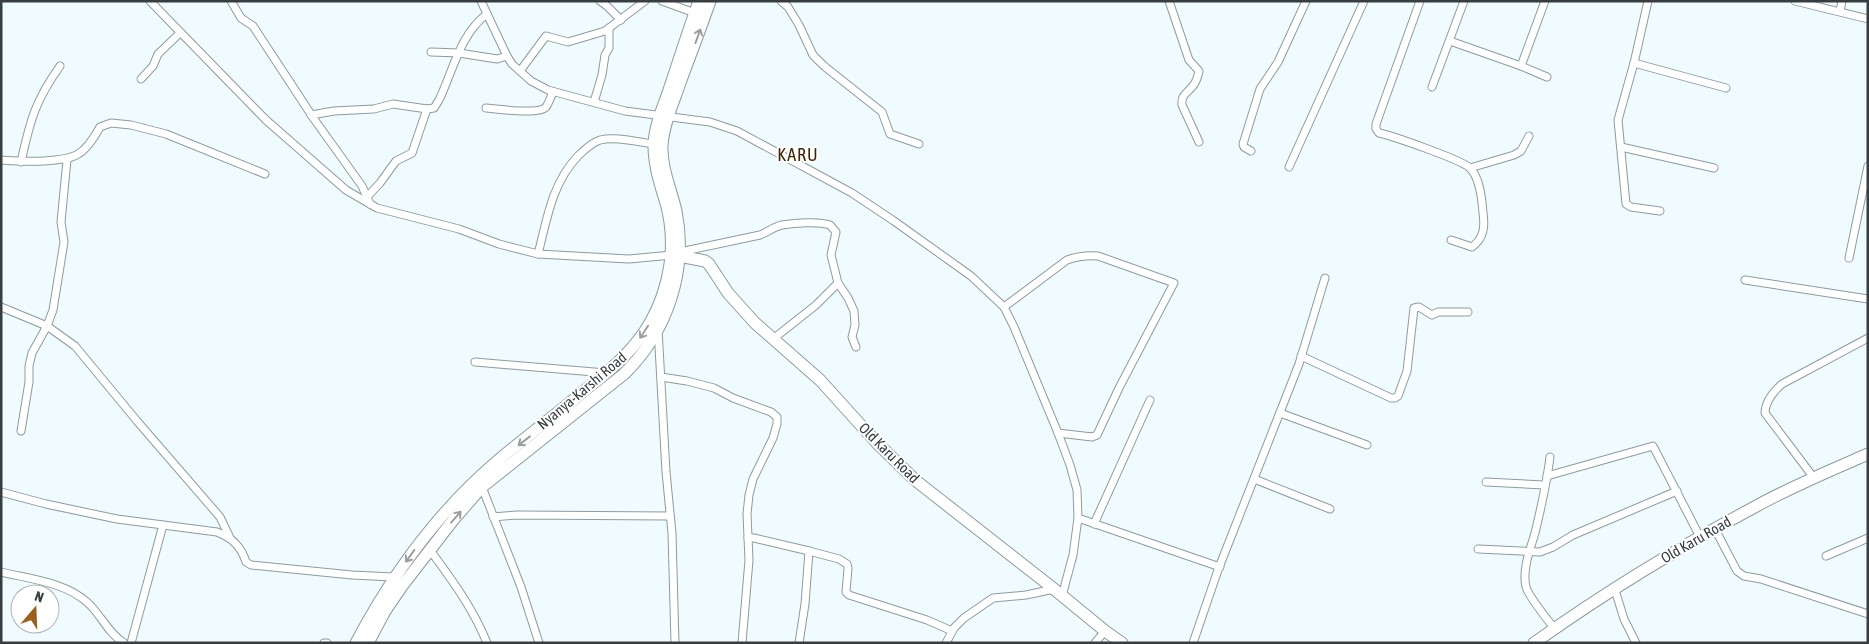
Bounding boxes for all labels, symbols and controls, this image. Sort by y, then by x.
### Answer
one-way arrow [694,28,703,43]
district label: KARU [777,144,819,165]
one-way arrow [639,325,649,339]
street label: Nyanya-Karshi Road [534,348,630,433]
street label: Old Karu Road [856,419,923,486]
one-way arrow [517,435,530,446]
one-way arrow [450,511,461,524]
street label: Old Karu Road [1658,513,1734,566]
one-way arrow [405,549,415,563]
north arrow [10,584,60,634]
text: N [33,588,46,606]

